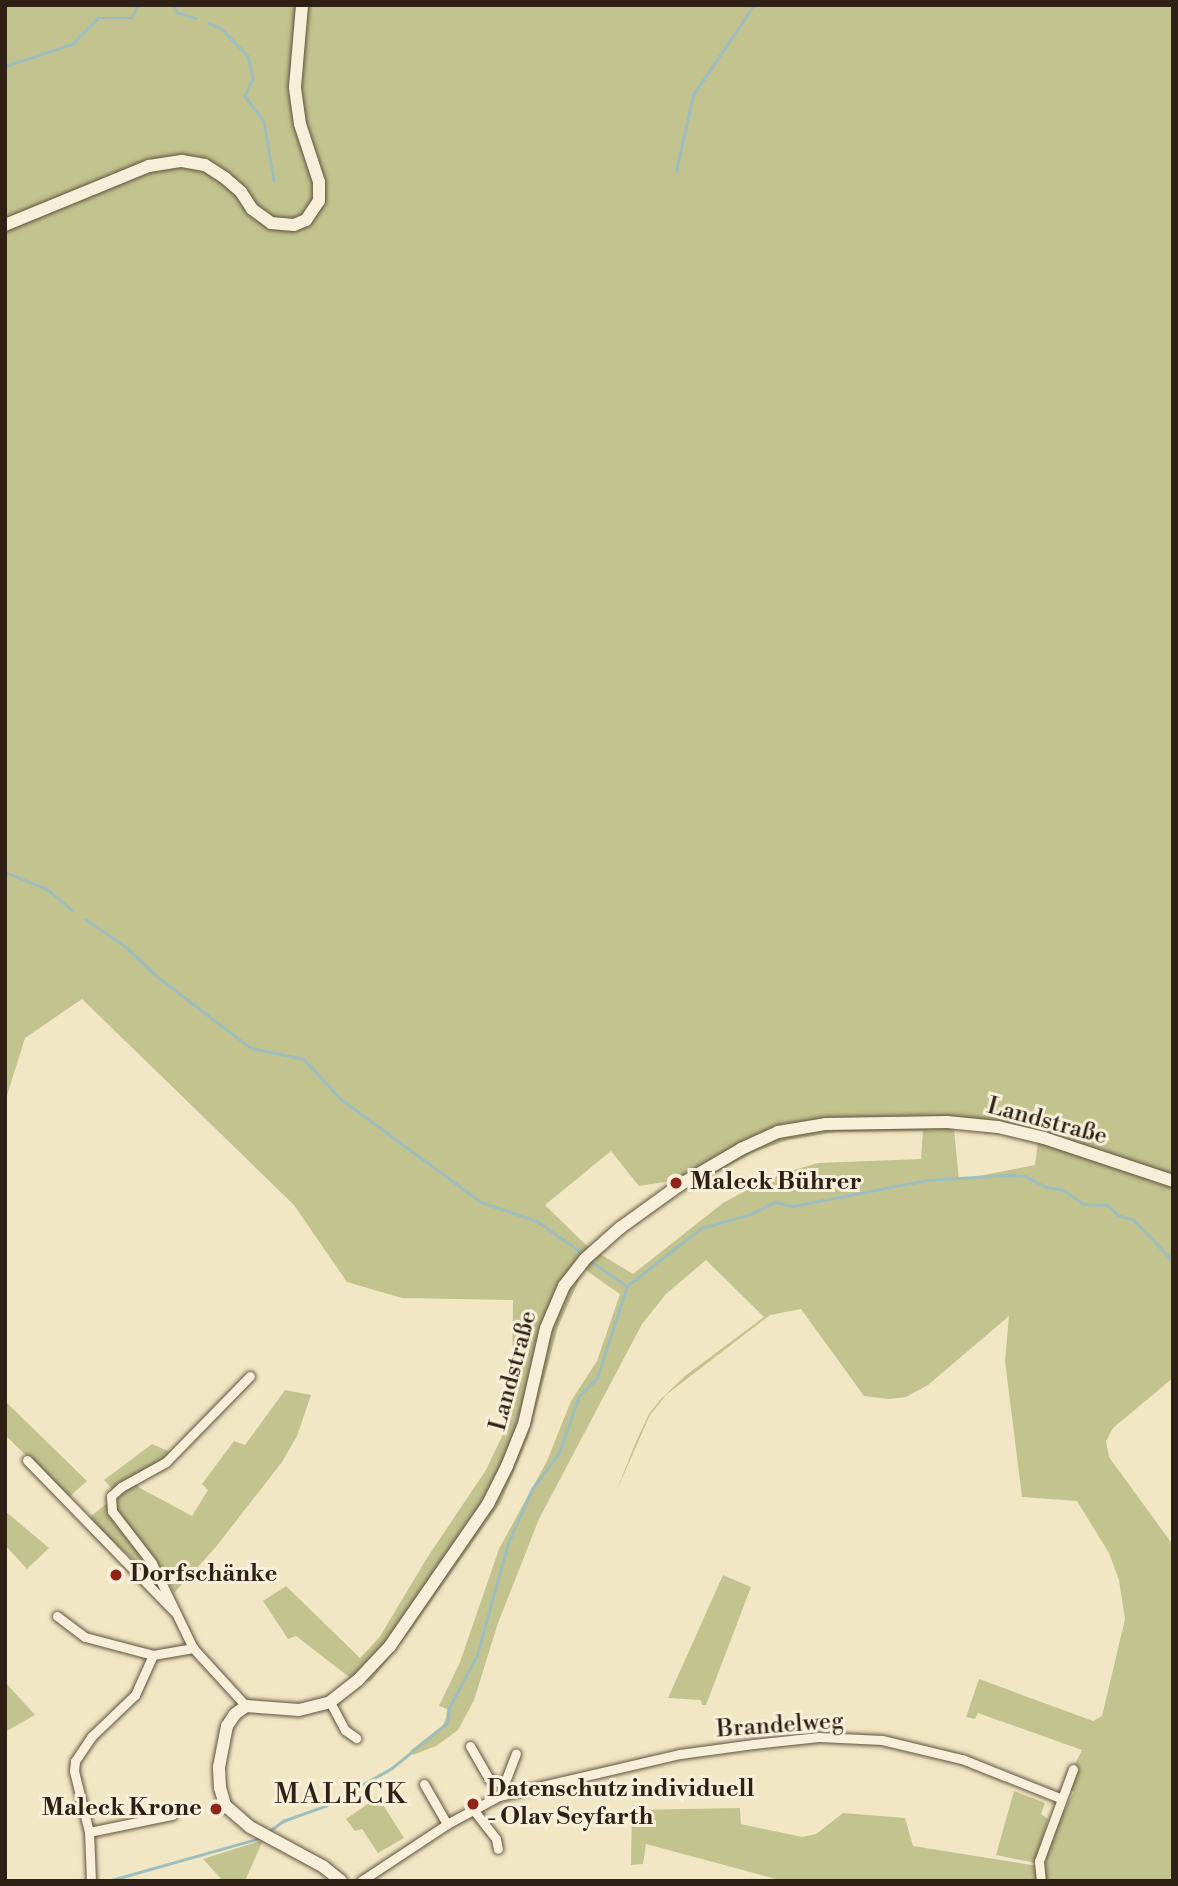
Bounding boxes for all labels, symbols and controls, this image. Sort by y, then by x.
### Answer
street label: Landstraße [984,1092,1110,1152]
place label: Maleck Bührer [690,1169,862,1197]
marker: Maleck Bührer [668,1175,684,1191]
street label: Landstraße [484,1308,544,1434]
place label: Dorfschänke [130,1561,277,1589]
marker: Dorfschänke [108,1567,124,1583]
street label: Brandelweg [715,1707,845,1745]
place label: Datenschutz individuell - Olav Seyfarth [487,1776,754,1832]
district label: MALECK [275,1778,407,1812]
place label: Maleck Krone [42,1795,202,1823]
marker: Datenschutz individuell - Olav Seyfarth [465,1796,481,1812]
marker: Maleck Krone [208,1801,224,1817]

